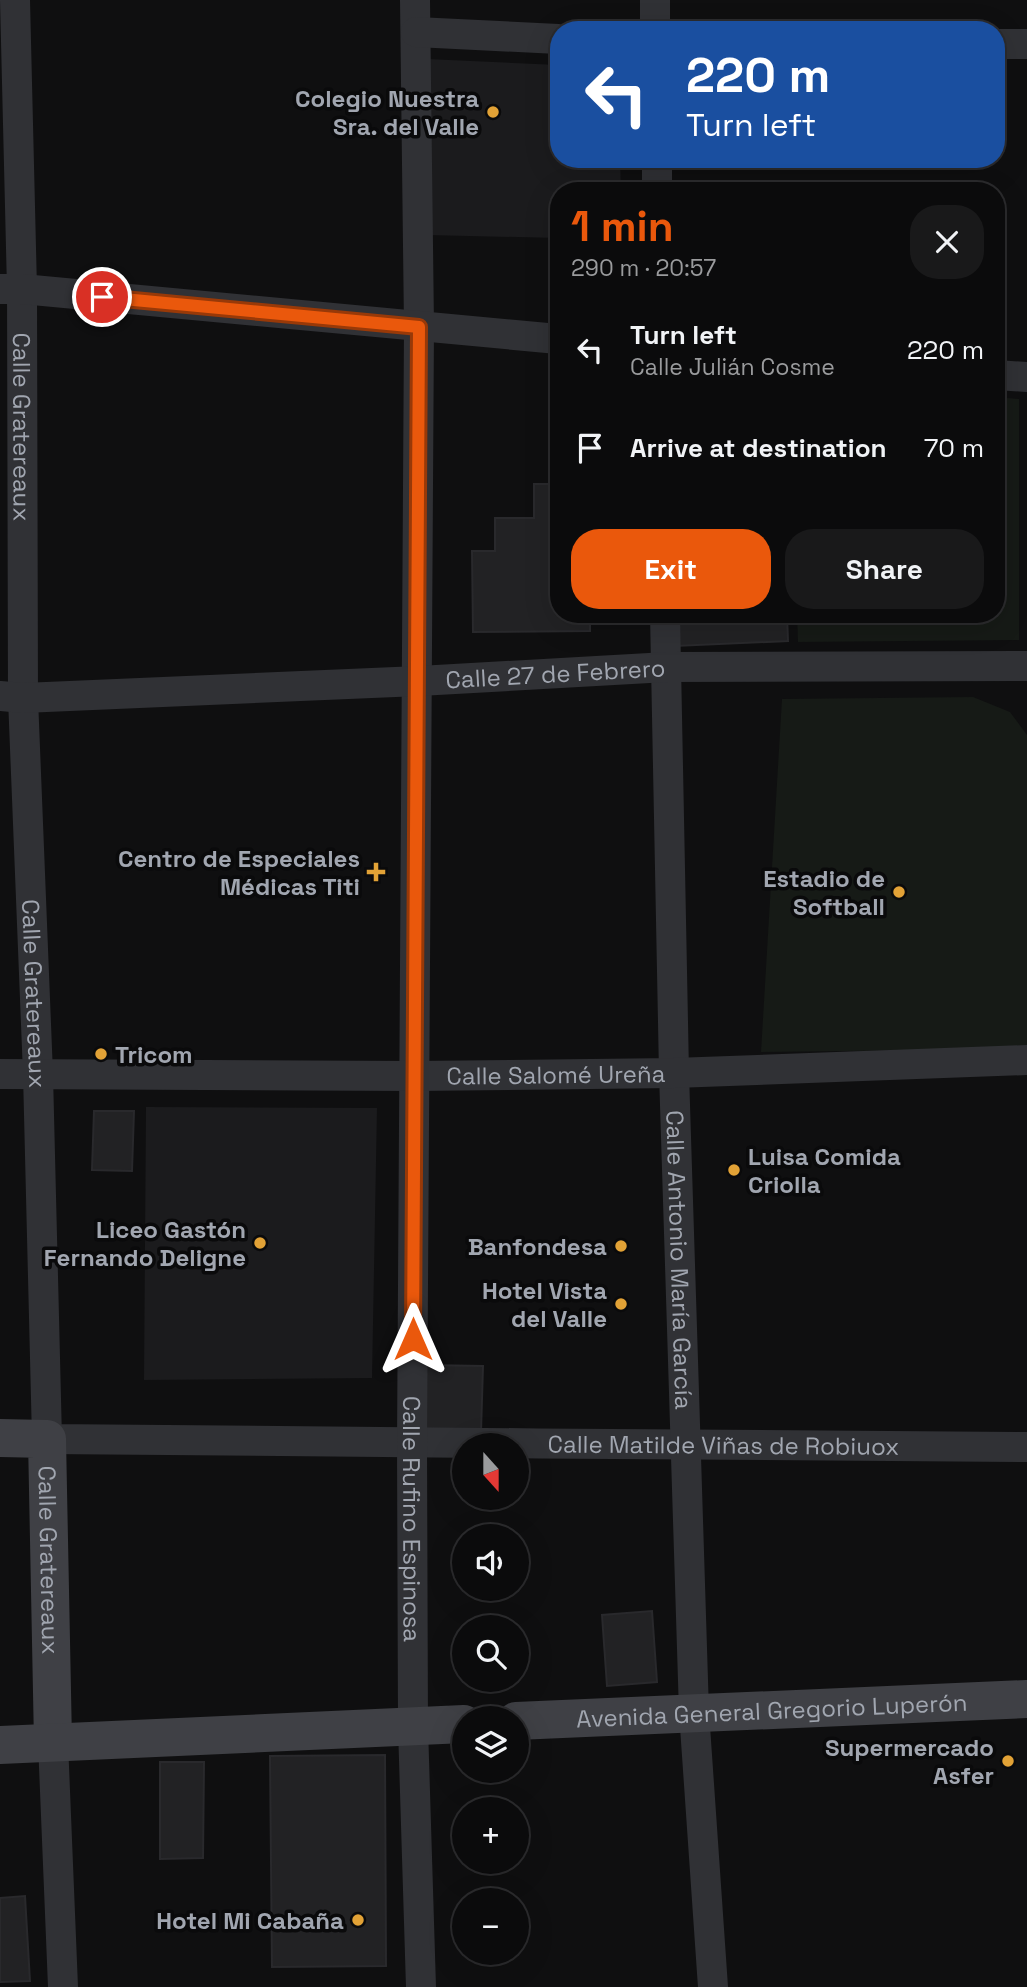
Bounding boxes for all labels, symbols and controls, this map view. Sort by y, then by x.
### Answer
text: 220 m [686,44,830,106]
icon: left [571,49,662,140]
place label: Colegio Nuestra Sra. del Valle [295,83,479,142]
marker: Colegio Nuestra Sra. del Valle [485,104,501,120]
text: Turn left [686,105,816,145]
text: 1 min [571,200,674,253]
button: close [910,205,984,279]
text: 290 m · 20:57 [571,253,716,283]
pin [72,267,132,327]
icon: arrive [83,278,121,316]
text: Turn left [630,318,737,352]
icon: left [571,331,609,369]
street label: Calle Gratereaux [7,332,38,521]
text: 220 m [907,333,984,367]
text: Calle Julián Cosme [630,352,835,382]
icon: arrive [571,429,609,467]
text: Arrive at destination [630,431,887,465]
text: 70 m [924,431,984,465]
button: Exit [571,529,771,609]
button: Share [785,529,984,609]
street label: Calle 27 de Febrero [445,652,666,695]
place label: Centro de Especiales Médicas Titi [118,843,360,902]
marker: Centro de Especiales Médicas Titi [366,862,386,882]
place label: Estadio de Softball [763,863,885,922]
marker: Estadio de Softball [891,884,907,900]
street label: Calle Gratereaux [16,899,54,1089]
place label: Tricom [115,1039,193,1070]
marker: Tricom [93,1046,109,1062]
street label: Calle Salomé Ureña [446,1058,666,1091]
street label: Calle Antonio María García [660,1110,700,1410]
place label: Luisa Comida Criolla [748,1141,901,1200]
marker: Luisa Comida Criolla [726,1162,742,1178]
place label: Liceo Gastón Fernando Deligne [44,1214,246,1273]
place label: Banfondesa [468,1231,607,1262]
marker: Liceo Gastón Fernando Deligne [252,1235,268,1251]
marker: Banfondesa [613,1238,629,1254]
place label: Hotel Vista del Valle [482,1275,607,1334]
marker: Hotel Vista del Valle [613,1296,629,1312]
position arrow [376,1302,450,1376]
street label: Calle Rufino Espinosa [396,1396,428,1642]
street label: Calle Matilde Viñas de Robiuox [547,1428,899,1461]
north arrow [452,1433,528,1510]
map controls [452,1433,529,1965]
street label: Calle Gratereaux [32,1465,67,1655]
button: sound [452,1524,529,1601]
button: search [452,1615,529,1692]
street label: Avenida General Gregorio Luperón [576,1686,968,1734]
button: layers [452,1706,529,1783]
place label: Supermercado Asfer [825,1732,994,1791]
marker: Supermercado Asfer [1000,1753,1016,1769]
button: + [452,1797,529,1874]
button: − [452,1888,529,1965]
place label: Hotel Mi Cabaña [156,1905,344,1936]
marker: Hotel Mi Cabaña [350,1912,366,1928]

